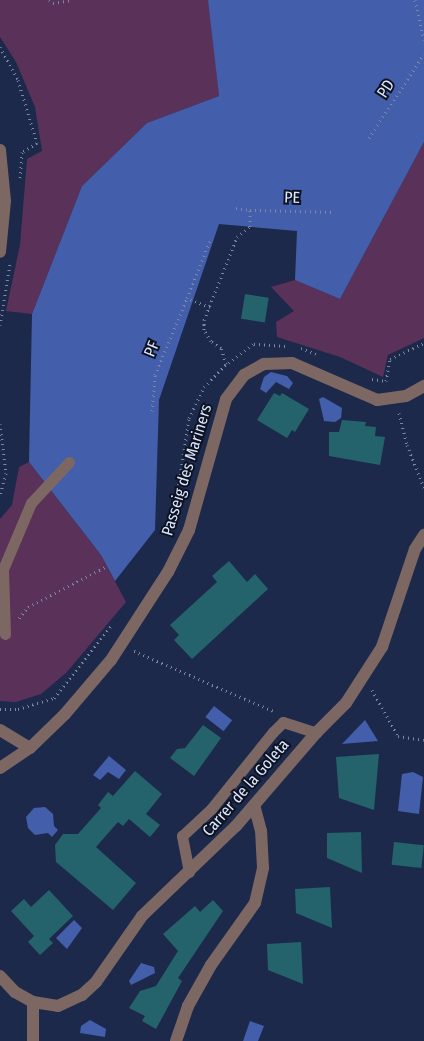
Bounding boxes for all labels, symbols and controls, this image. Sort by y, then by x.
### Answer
street label: PD [373,76,399,102]
street label: PE [284,188,300,208]
street label: PF [140,338,164,360]
street label: Passeig des Mariners [158,402,216,538]
street label: Carrer de la Goleta [199,736,293,840]

